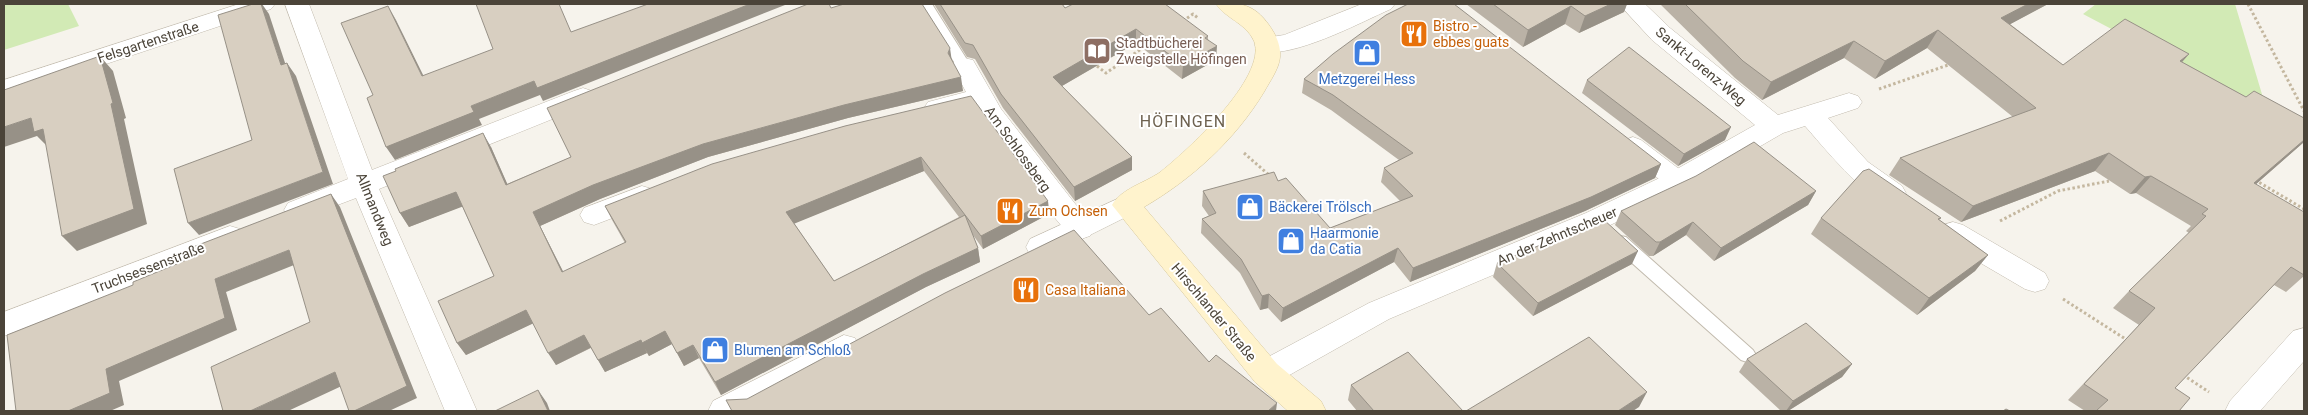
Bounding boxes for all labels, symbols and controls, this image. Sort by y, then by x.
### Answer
street label: Felsgartenstraße [95,18,201,66]
place label: Bistro - ebbes guats [1433,18,1509,50]
restaurant icon: Bistro - ebbes guats [1399,19,1429,49]
street label: Sankt-Lorenz-Weg [1653,24,1749,108]
place label: Stadtbücherei Zweigstelle Höfingen [1116,35,1247,67]
library icon: Stadtbücherei Zweigstelle Höfingen [1082,36,1112,66]
shop icon: Metzgerei Hess [1352,38,1382,68]
place label: Metzgerei Hess [1318,71,1416,87]
street label: Am Schlossberg [982,103,1054,195]
district label: HÖFINGEN [1140,112,1226,131]
street label: Allmandweg [353,170,397,248]
shop icon: Bäckerei Trölsch [1235,192,1265,222]
restaurant icon: Zum Ochsen [995,196,1025,226]
place label: Bäckerei Trölsch [1269,199,1372,215]
place label: Zum Ochsen [1029,203,1108,219]
street label: An der Zehntscheuer [1494,203,1620,269]
place label: Haarmonie da Catia [1310,225,1379,257]
shop icon: Haarmonie da Catia [1276,226,1306,256]
street label: Truchsessenstraße [89,239,207,297]
street label: Hirschlander Straße [1168,260,1260,364]
restaurant icon: Casa Italiana [1011,275,1041,305]
place label: Casa Italiana [1045,282,1126,298]
shop icon: Blumen am Schloß [700,335,730,365]
place label: Blumen am Schloß [734,342,851,358]

